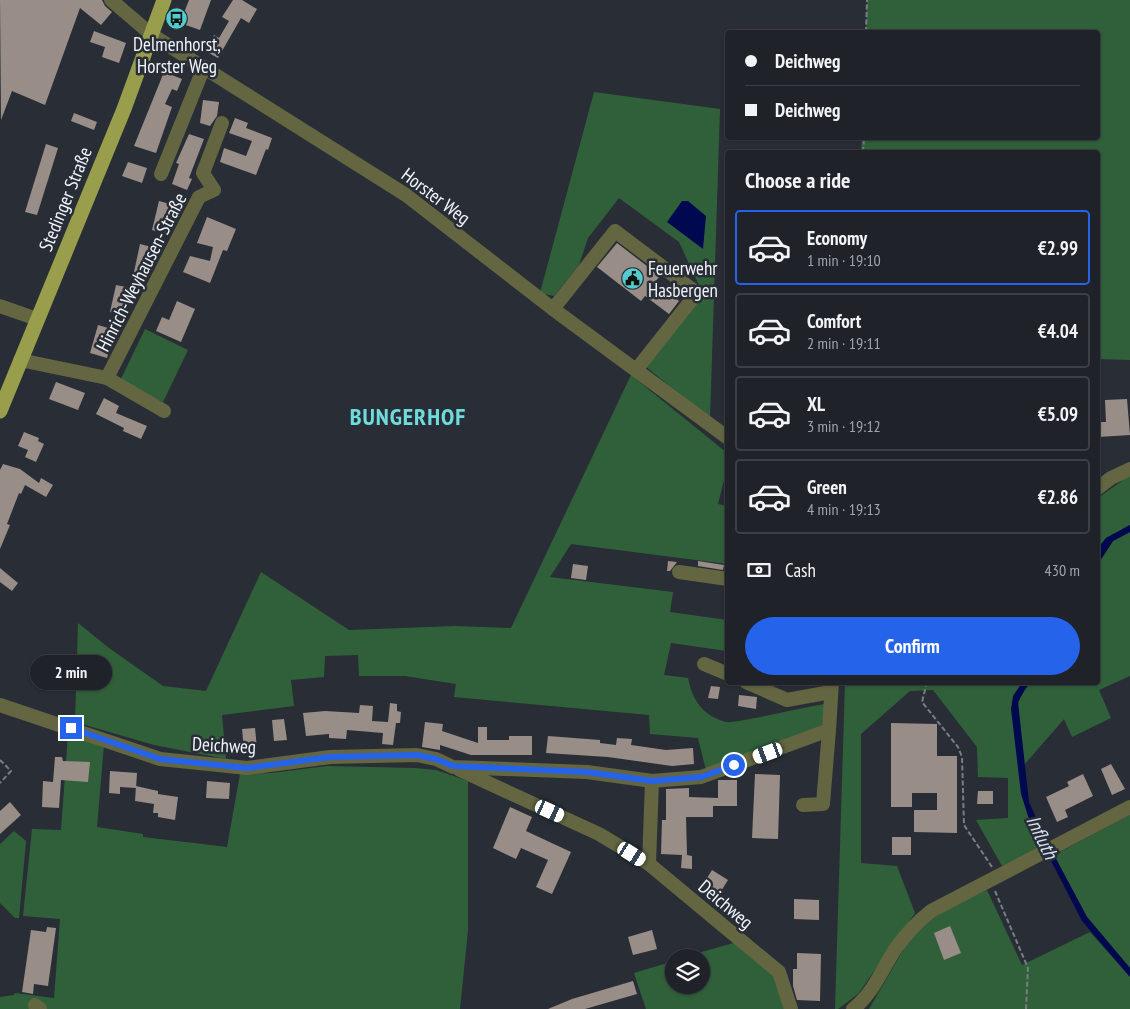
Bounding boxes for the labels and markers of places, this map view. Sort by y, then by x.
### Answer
bus stop icon: Delmenhorst, Horster Weg [165,6,189,30]
place label: Delmenhorst, Horster Weg [133,32,221,78]
place label: Feuerwehr Hasbergen [648,256,718,302]
public building icon: Feuerwehr Hasbergen [620,267,644,291]

